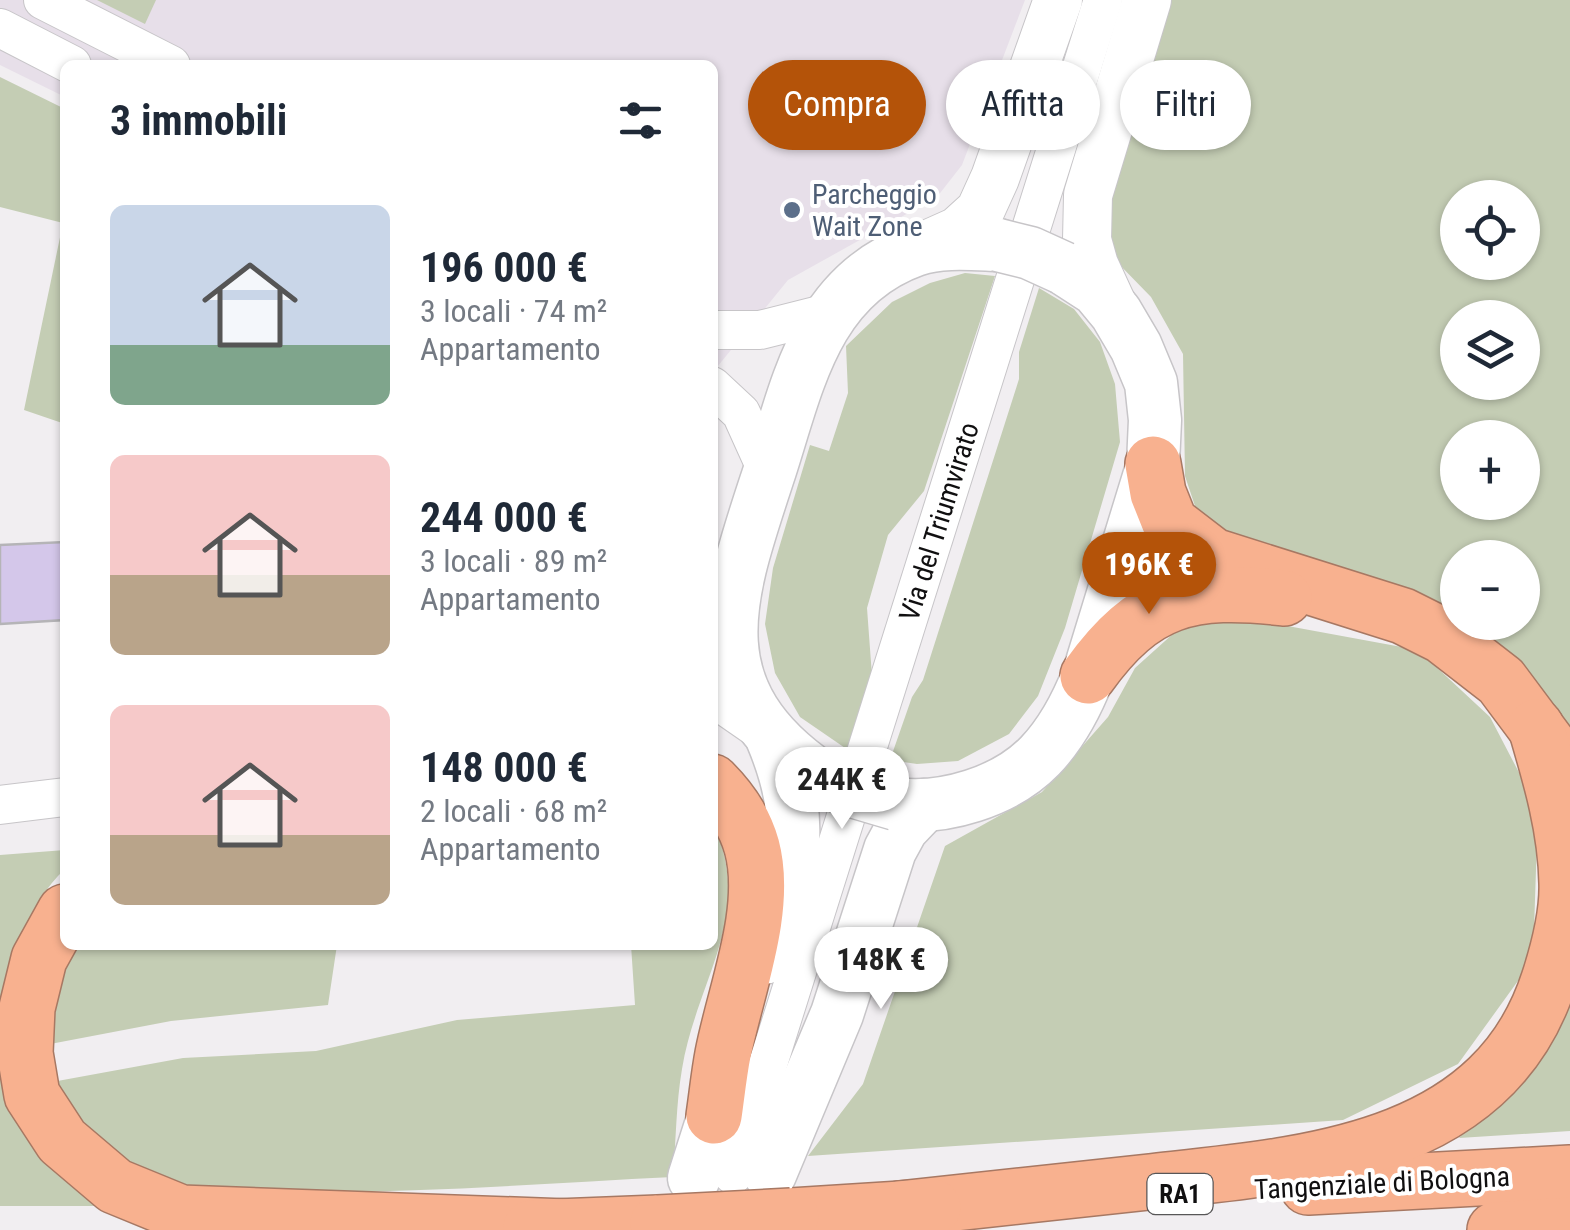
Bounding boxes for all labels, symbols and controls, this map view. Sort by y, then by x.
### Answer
chip: Compra [748,60,926,150]
chip: Affitta [946,60,1100,150]
chip: Filtri [1120,60,1251,150]
icon: filters [613,93,668,148]
text: 3 immobili [110,96,287,145]
place label: Parcheggio Wait Zone [812,178,937,243]
map controls [1440,180,1540,640]
button: locate [1440,180,1540,280]
marker: Parcheggio Wait Zone [781,199,803,221]
text: 196 000 € [420,243,588,292]
icon: home [190,245,310,365]
text: 3 locali · 74 m² [420,292,607,330]
button: layers [1440,300,1540,400]
text: Appartamento [420,330,600,368]
street label: Via del Triumvirato [892,418,985,625]
button: + [1440,420,1540,520]
text: 244 000 € [420,493,588,542]
icon: home [190,495,310,615]
pin: 196K € [1068,532,1230,617]
button: − [1440,540,1540,640]
text: 3 locali · 89 m² [420,542,607,580]
text: 196K € [1104,545,1194,583]
text: Appartamento [420,580,600,618]
text: 148 000 € [420,743,588,792]
icon: home [190,745,310,865]
pin: 244K € [761,747,923,832]
text: 244K € [797,760,887,798]
text: 2 locali · 68 m² [420,792,607,830]
text: Appartamento [420,830,600,868]
pin: 148K € [800,927,962,1012]
text: 148K € [836,940,926,978]
street label: Tangenziale di Bologna [1253,1160,1511,1206]
road number: RA1 [1148,1174,1212,1214]

